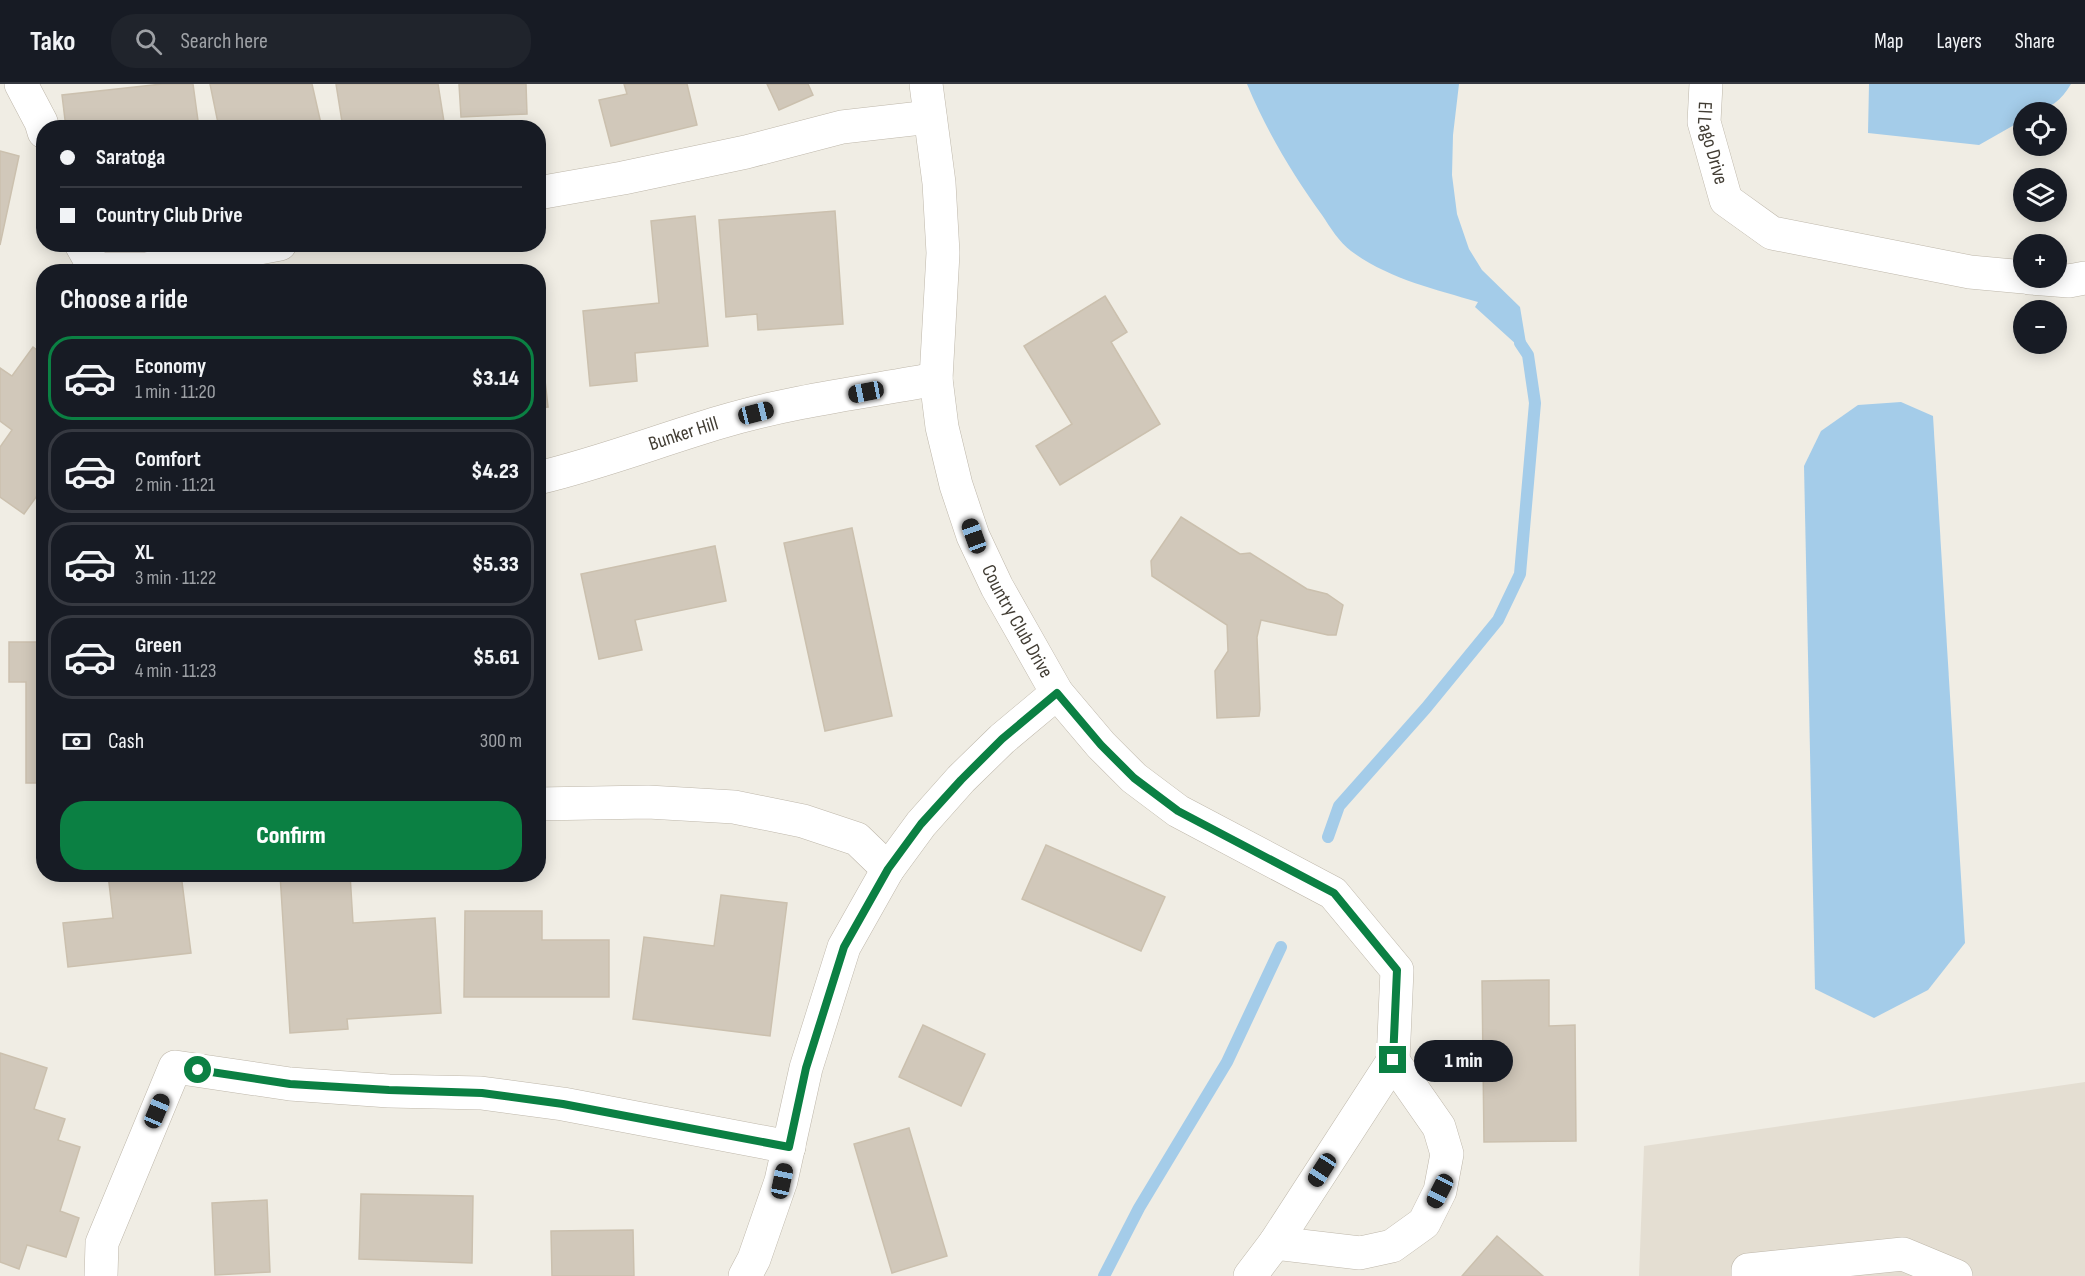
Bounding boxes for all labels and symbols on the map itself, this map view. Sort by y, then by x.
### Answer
street label: El Lago Drive [1692,101,1733,187]
car [847,380,885,404]
car [736,400,776,426]
street label: Bunker Hill [646,412,721,456]
car [959,516,989,556]
street label: Country Club Drive [976,561,1058,682]
callout: 1 min [1414,1039,1513,1081]
route end [1379,1046,1406,1073]
route start [184,1056,211,1083]
car [142,1091,172,1131]
car [1305,1150,1339,1190]
car [769,1162,795,1200]
car [1424,1171,1456,1211]

